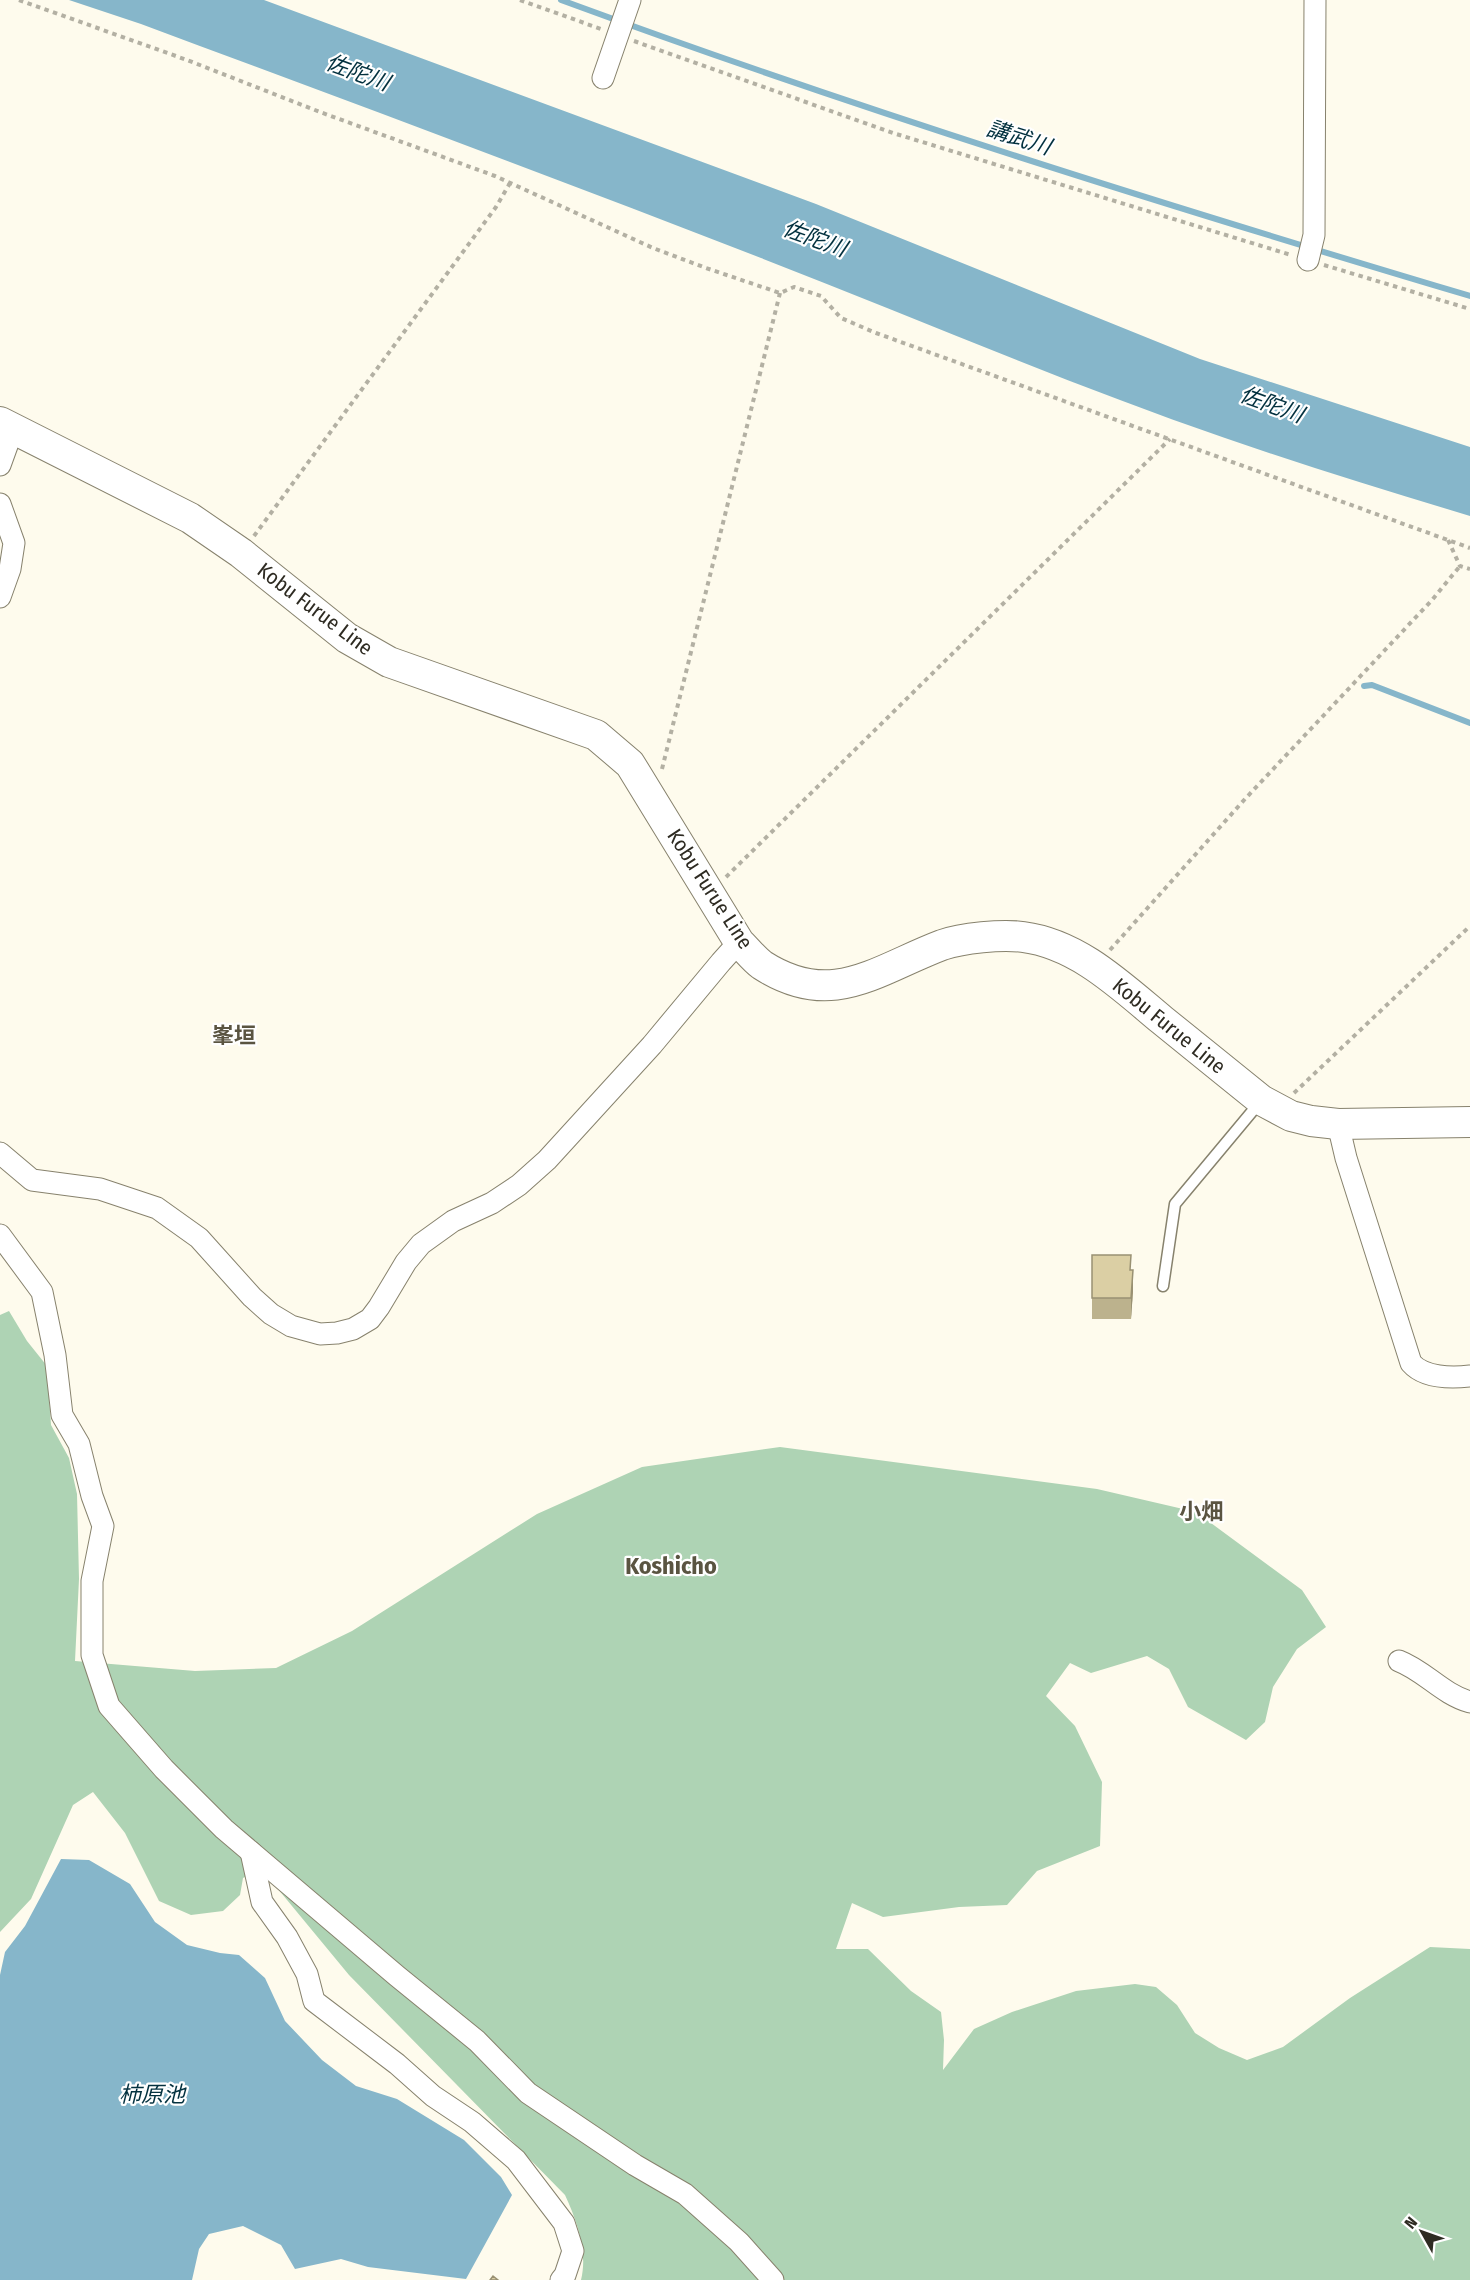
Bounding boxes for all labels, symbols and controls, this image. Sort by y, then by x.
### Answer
water label: 佐陀川 [322,48,395,97]
water label: 講武川 [983,114,1056,161]
water label: 佐陀川 [779,214,852,263]
water label: 佐陀川 [1236,380,1309,429]
street label: Kobu Furue Line [252,557,378,661]
street label: Kobu Furue Line [662,824,758,954]
street label: Kobu Furue Line [1107,972,1231,1080]
district label: 峯垣 [212,1022,256,1049]
district label: 小畑 [1179,1498,1223,1525]
district label: Koshicho [625,1552,717,1580]
water label: 柿原池 [119,2081,187,2108]
north arrow [1392,2202,1452,2262]
text: N [1401,2213,1421,2232]

